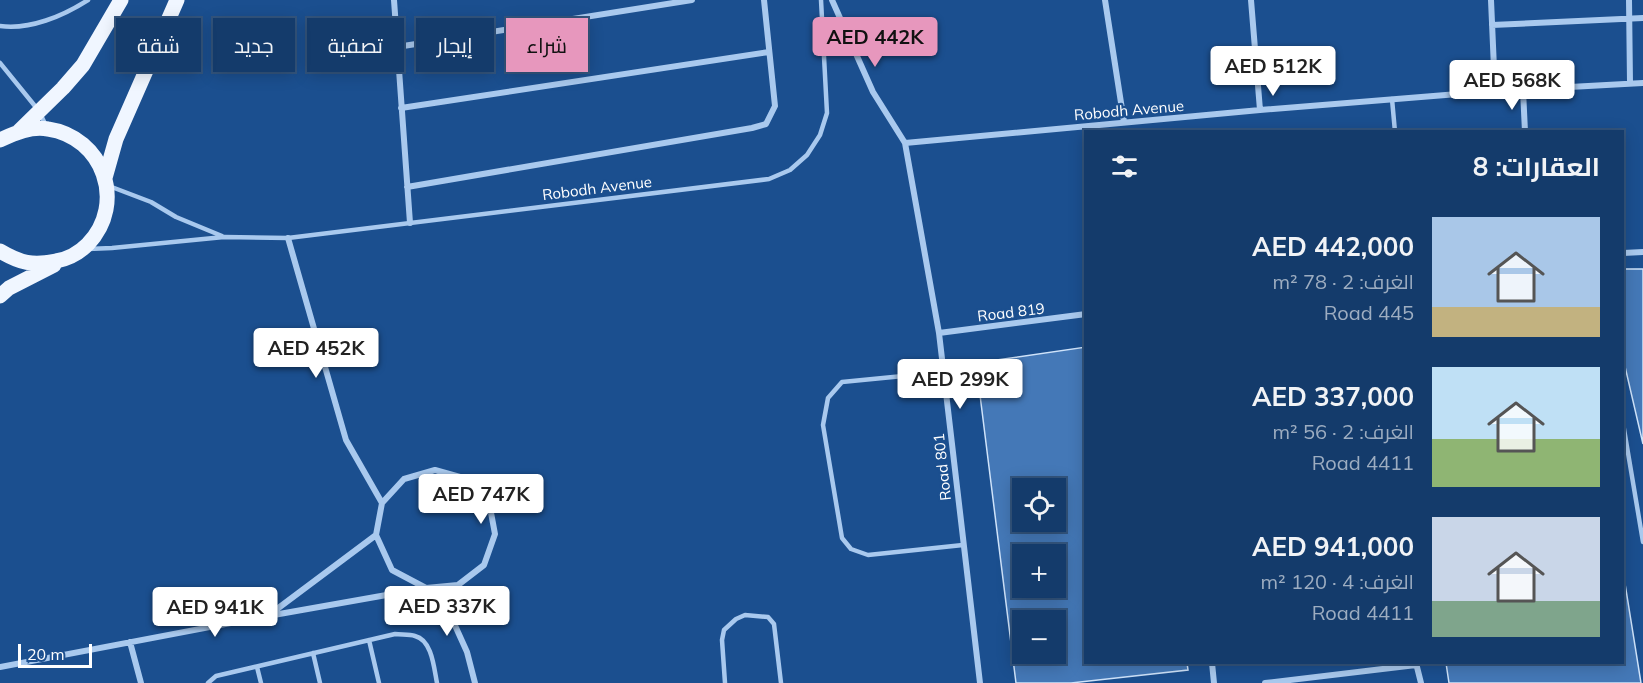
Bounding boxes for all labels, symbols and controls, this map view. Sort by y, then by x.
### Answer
pin: AED 442K [813,17,937,68]
chip: شقة [116,18,201,72]
chip: جديد [213,18,295,72]
chip: تصفية [307,18,404,72]
chip: إيجار [416,18,494,72]
chip: شراء [506,18,588,72]
text: AED 442K [827,24,923,49]
pin: AED 512K [1211,46,1335,97]
text: AED 512K [1225,53,1321,78]
pin: AED 568K [1450,60,1574,111]
text: AED 568K [1464,67,1560,92]
street label: Robodh Avenue [1073,96,1185,124]
icon: filters [1108,150,1141,183]
text: العقارات: 8 [1473,150,1600,183]
street label: Robodh Avenue [541,172,653,204]
text: AED 442,000 [1252,230,1414,263]
icon: home [1480,241,1552,313]
text: الغرف: 2 · 78 m² [1272,269,1414,294]
street label: Road 819 [976,298,1046,326]
text: Road 445 [1324,300,1414,325]
pin: AED 452K [254,328,378,379]
text: AED 452K [268,335,364,360]
pin: AED 299K [898,359,1022,410]
text: AED 299K [912,366,1008,391]
text: AED 337,000 [1252,380,1414,413]
icon: home [1480,391,1552,463]
text: الغرف: 2 · 56 m² [1272,419,1414,444]
street label: Road 801 [929,432,955,502]
text: Road 4411 [1312,450,1414,475]
pin: AED 747K [419,474,543,525]
map controls [1012,478,1066,664]
button: locate [1012,478,1066,532]
text: AED 747K [433,481,529,506]
text: AED 941,000 [1252,530,1414,563]
icon: home [1480,541,1552,613]
button: + [1012,544,1066,598]
text: الغرف: 4 · 120 m² [1260,569,1414,594]
pin: AED 337K [385,586,509,637]
pin: AED 941K [153,587,277,638]
text: AED 337K [399,593,495,618]
text: AED 941K [167,594,263,619]
text: Road 4411 [1312,600,1414,625]
button: − [1012,610,1066,664]
scale bar [18,641,92,668]
text: 20 m [27,644,64,664]

